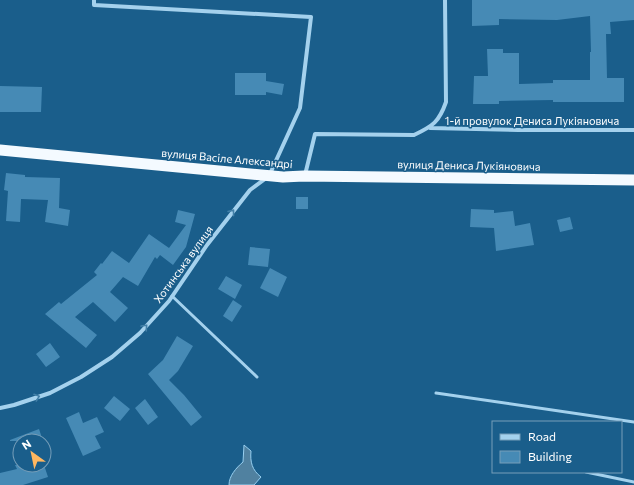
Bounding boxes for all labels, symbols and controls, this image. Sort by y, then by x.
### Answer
street label: 1-й провулок Дениса Лукіяновича [445,114,619,127]
street label: вулиця Васіле Александрі [161,146,293,170]
street label: вулиця Дениса Лукіяновича [397,157,541,173]
one-way arrow [227,210,234,217]
street label: Хотинська вулиця [151,223,215,305]
one-way arrow [140,324,148,332]
one-way arrow [34,393,41,402]
legend [492,421,622,473]
text: Road [528,429,556,443]
north arrow [12,433,52,473]
text: N [19,436,33,452]
text: Building [528,449,572,463]

